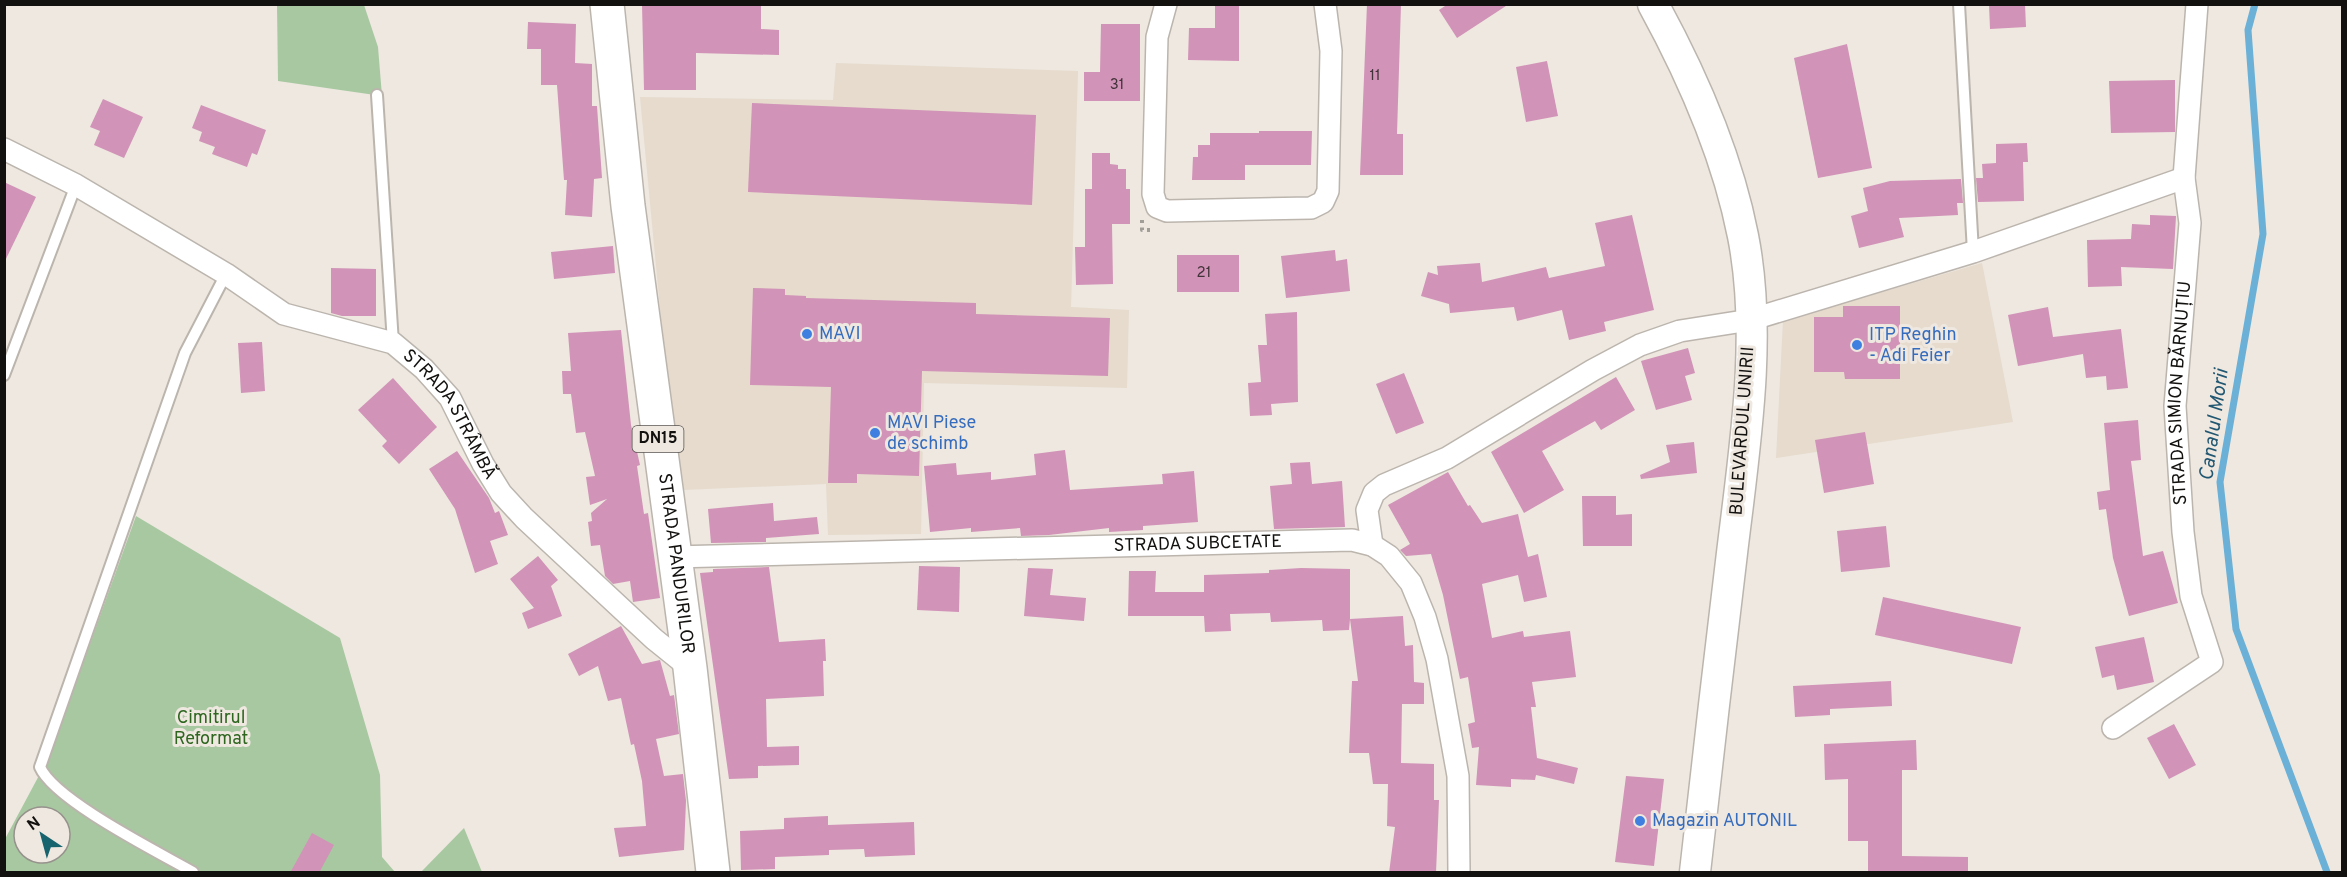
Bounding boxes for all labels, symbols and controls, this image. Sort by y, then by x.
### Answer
house number: 11 [1369,67,1381,86]
house number: 31 [1110,76,1124,95]
house number: 21 [1197,264,1211,283]
street label: STRADA SIMION BĂRNUȚIU [2163,280,2197,506]
place label: MAVI [819,323,861,346]
place label: ITP Reghin - Adi Feier [1869,324,1957,368]
marker: MAVI [800,327,814,341]
marker: ITP Reghin - Adi Feier [1850,338,1864,352]
street label: STRADA STRÂMBĂ [398,344,503,484]
street label: BULEVARDUL UNIRII [1726,346,1760,516]
water label: Canalul Morii [2194,366,2236,483]
place label: MAVI Piese de schimb [887,412,976,456]
road number: DN15 [632,426,684,452]
marker: MAVI Piese de schimb [868,426,882,440]
street label: STRADA PANDURILOR [652,472,700,656]
street label: STRADA SUBCETATE [1113,530,1282,557]
park label: Cimitirul Reformat [174,707,248,751]
north arrow [12,805,72,865]
place label: Magazin AUTONIL [1652,810,1797,833]
text: N [24,813,45,836]
marker: Magazin AUTONIL [1633,814,1647,828]

